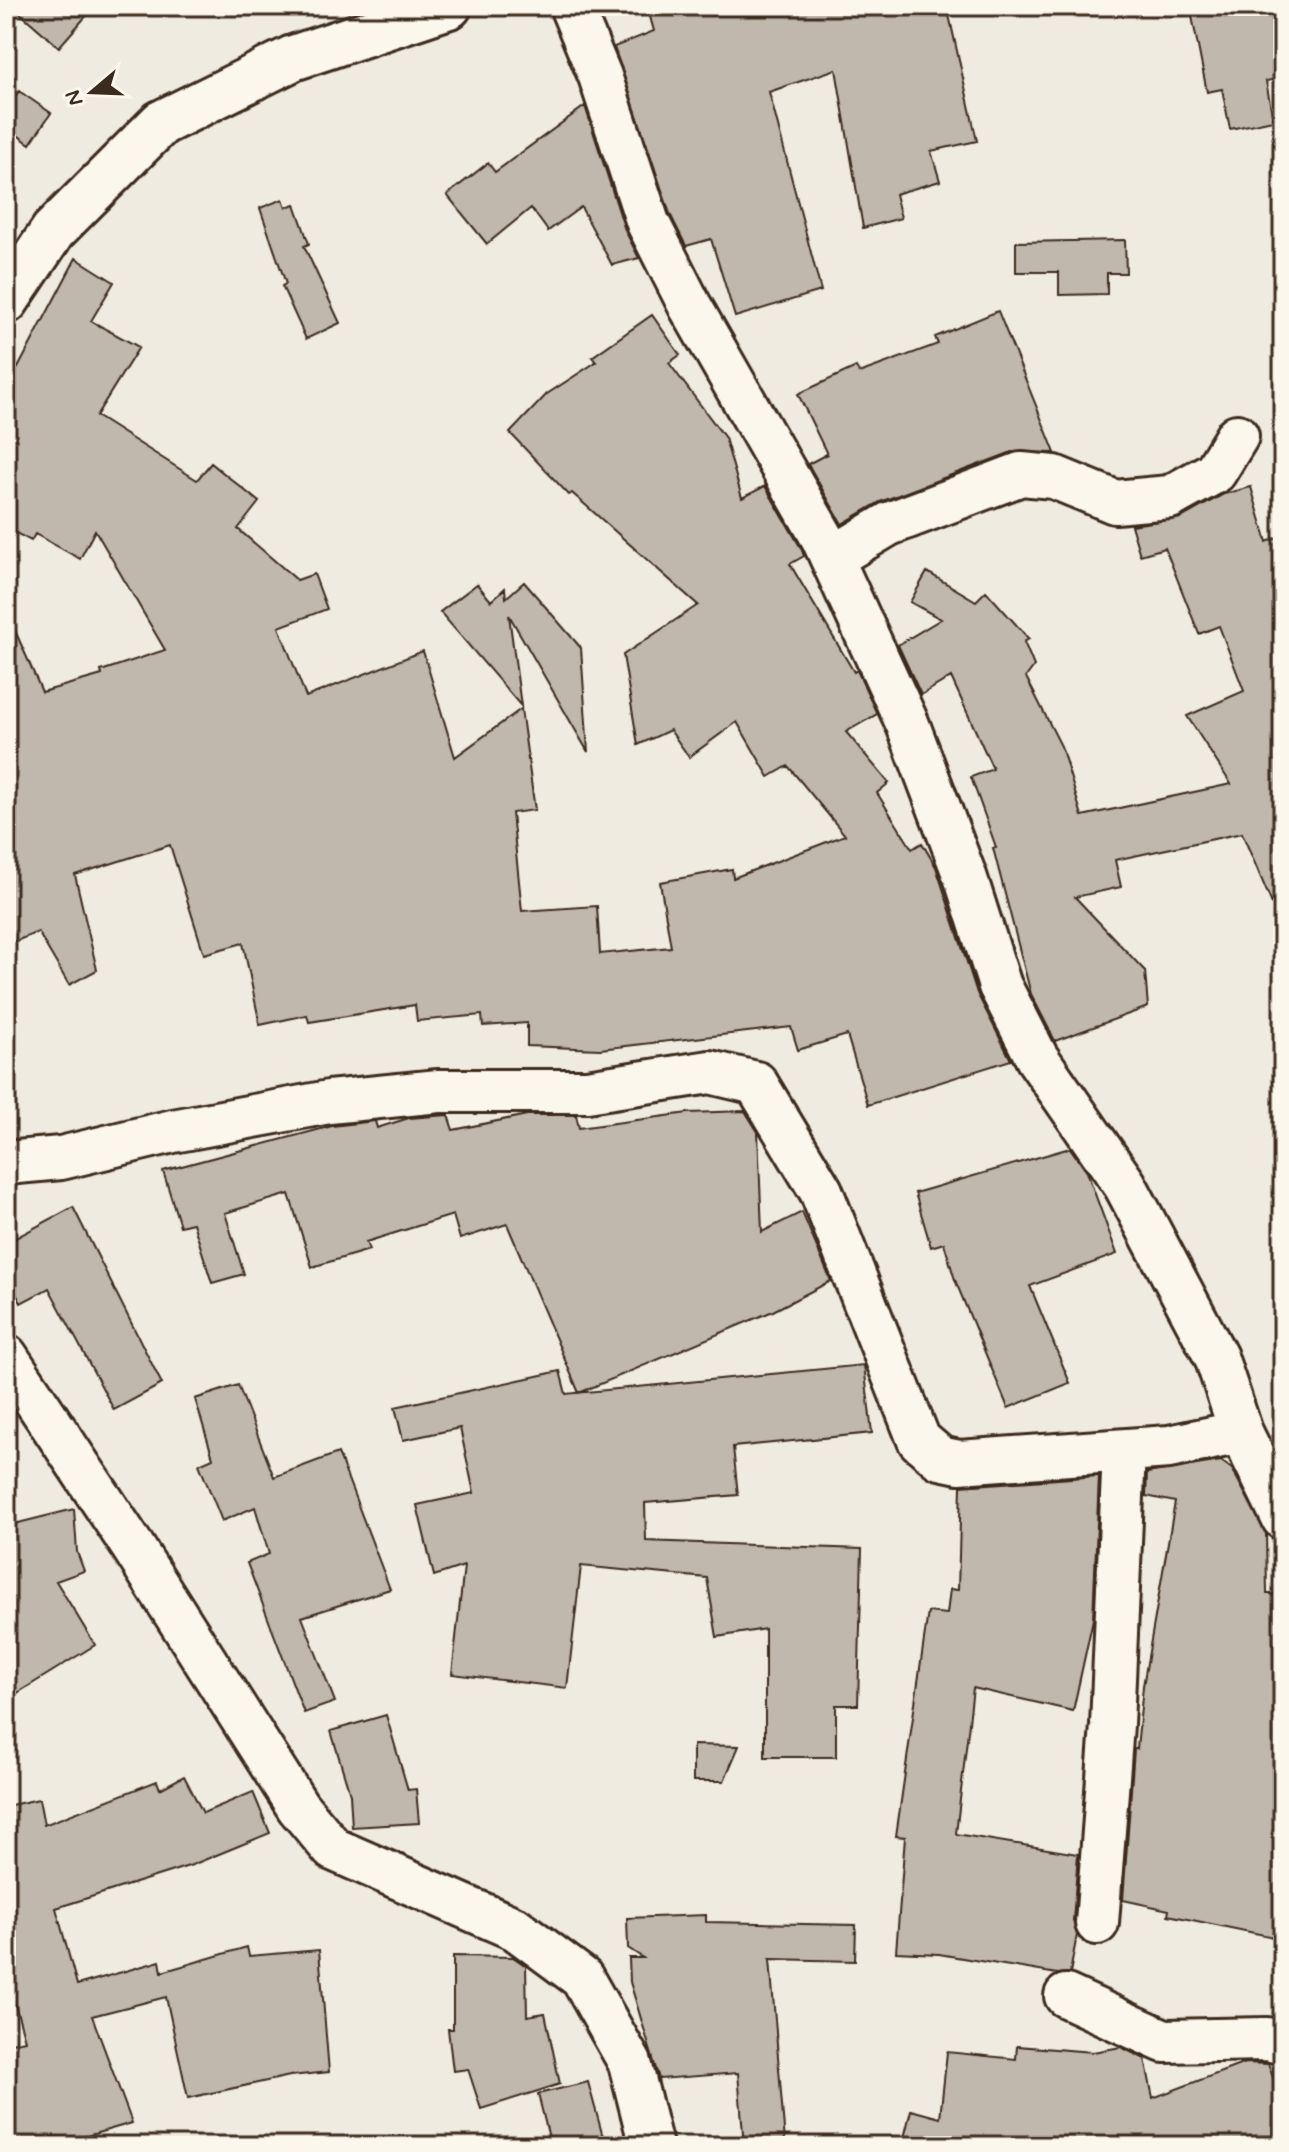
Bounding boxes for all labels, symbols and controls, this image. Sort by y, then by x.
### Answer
north arrow [52,52,132,132]
text: N [59,86,91,109]

